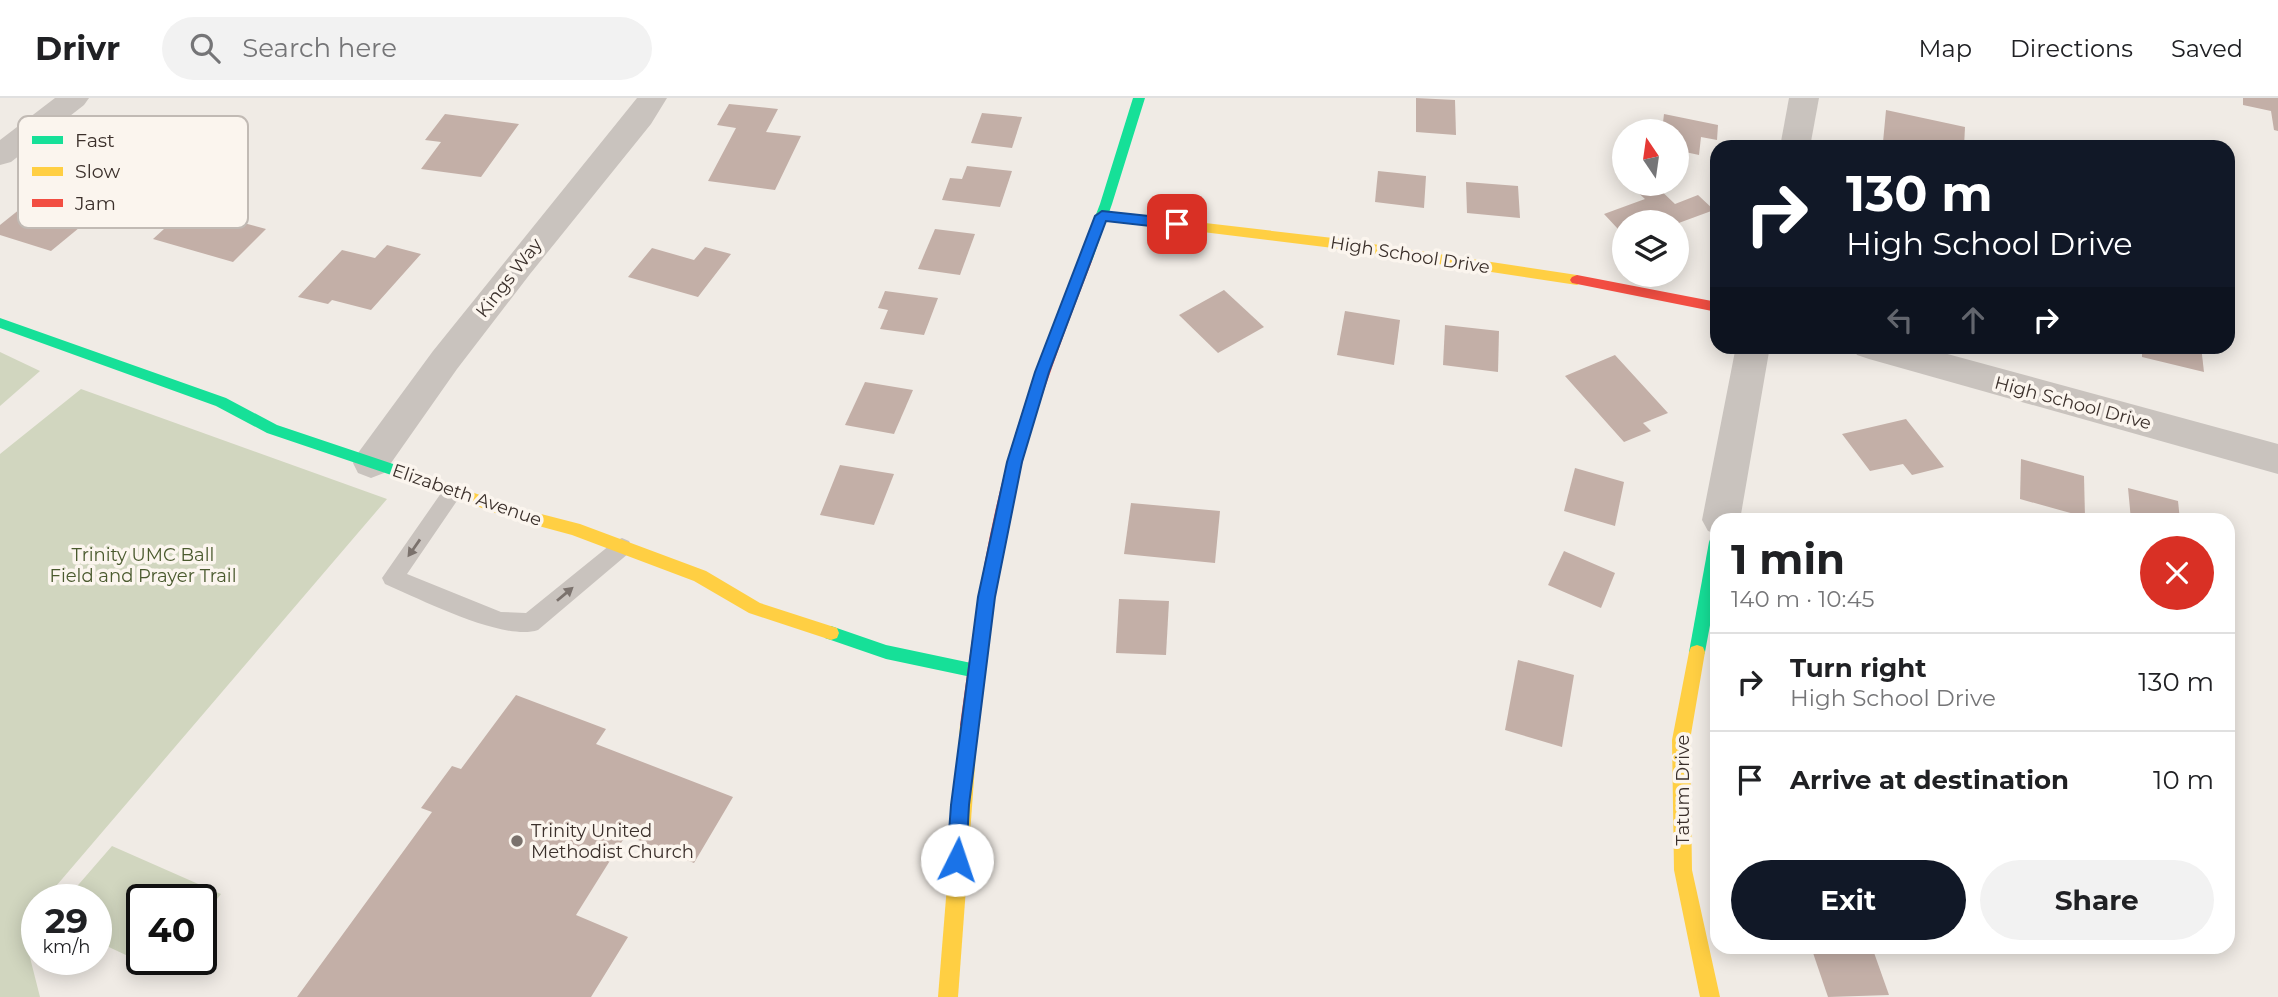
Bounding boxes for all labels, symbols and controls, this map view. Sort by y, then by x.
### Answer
search box [162,17,652,80]
text: Drivr [35,28,120,68]
icon: search [186,29,224,67]
text: Search here [242,32,397,64]
text: Map [1919,34,1972,63]
text: Directions [2010,34,2133,63]
text: Saved [2171,34,2243,63]
legend [18,116,248,228]
north arrow [1612,119,1689,196]
map controls [1612,119,1689,287]
text: Fast [75,129,115,152]
text: Slow [75,160,120,183]
text: 130 m [1846,164,1993,223]
icon: right [1731,168,1822,259]
text: Jam [74,192,116,215]
pin [1147,194,1207,254]
icon: arrive [1158,205,1196,243]
button: layers [1612,210,1689,287]
text: High School Drive [1846,224,2133,263]
street label: High School Drive [1329,232,1491,278]
street label: Kings Way [471,234,547,322]
icon: left [1881,301,1919,339]
icon: ahead [1954,301,1992,339]
icon: right [2027,301,2065,339]
street label: High School Drive [1992,372,2154,435]
street label: Elizabeth Avenue [389,459,545,531]
text: 1 min [1731,533,1845,585]
button: close [2140,536,2214,610]
one-way arrow [407,539,421,557]
park label: Trinity UMC Ball Field and Prayer Trail [49,544,237,587]
text: 140 m · 10:45 [1731,585,1875,613]
one-way arrow [556,586,574,601]
text: Turn right [1790,652,1926,684]
icon: right [1731,663,1769,701]
text: 130 m [2138,666,2214,698]
text: High School Drive [1790,684,1996,712]
street label: Tatum Drive [1672,734,1694,845]
icon: arrive [1731,761,1769,799]
text: Arrive at destination [1790,764,2069,796]
text: 10 m [2153,764,2214,796]
place label: Trinity United Methodist Church [531,820,694,863]
position arrow [920,823,994,897]
marker: Trinity United Methodist Church [509,833,525,849]
button: Exit [1731,860,1966,940]
button: Share [1980,860,2214,940]
speed limit sign: 40 [126,884,217,975]
text: 29 [45,899,88,942]
text: km/h [42,936,91,958]

